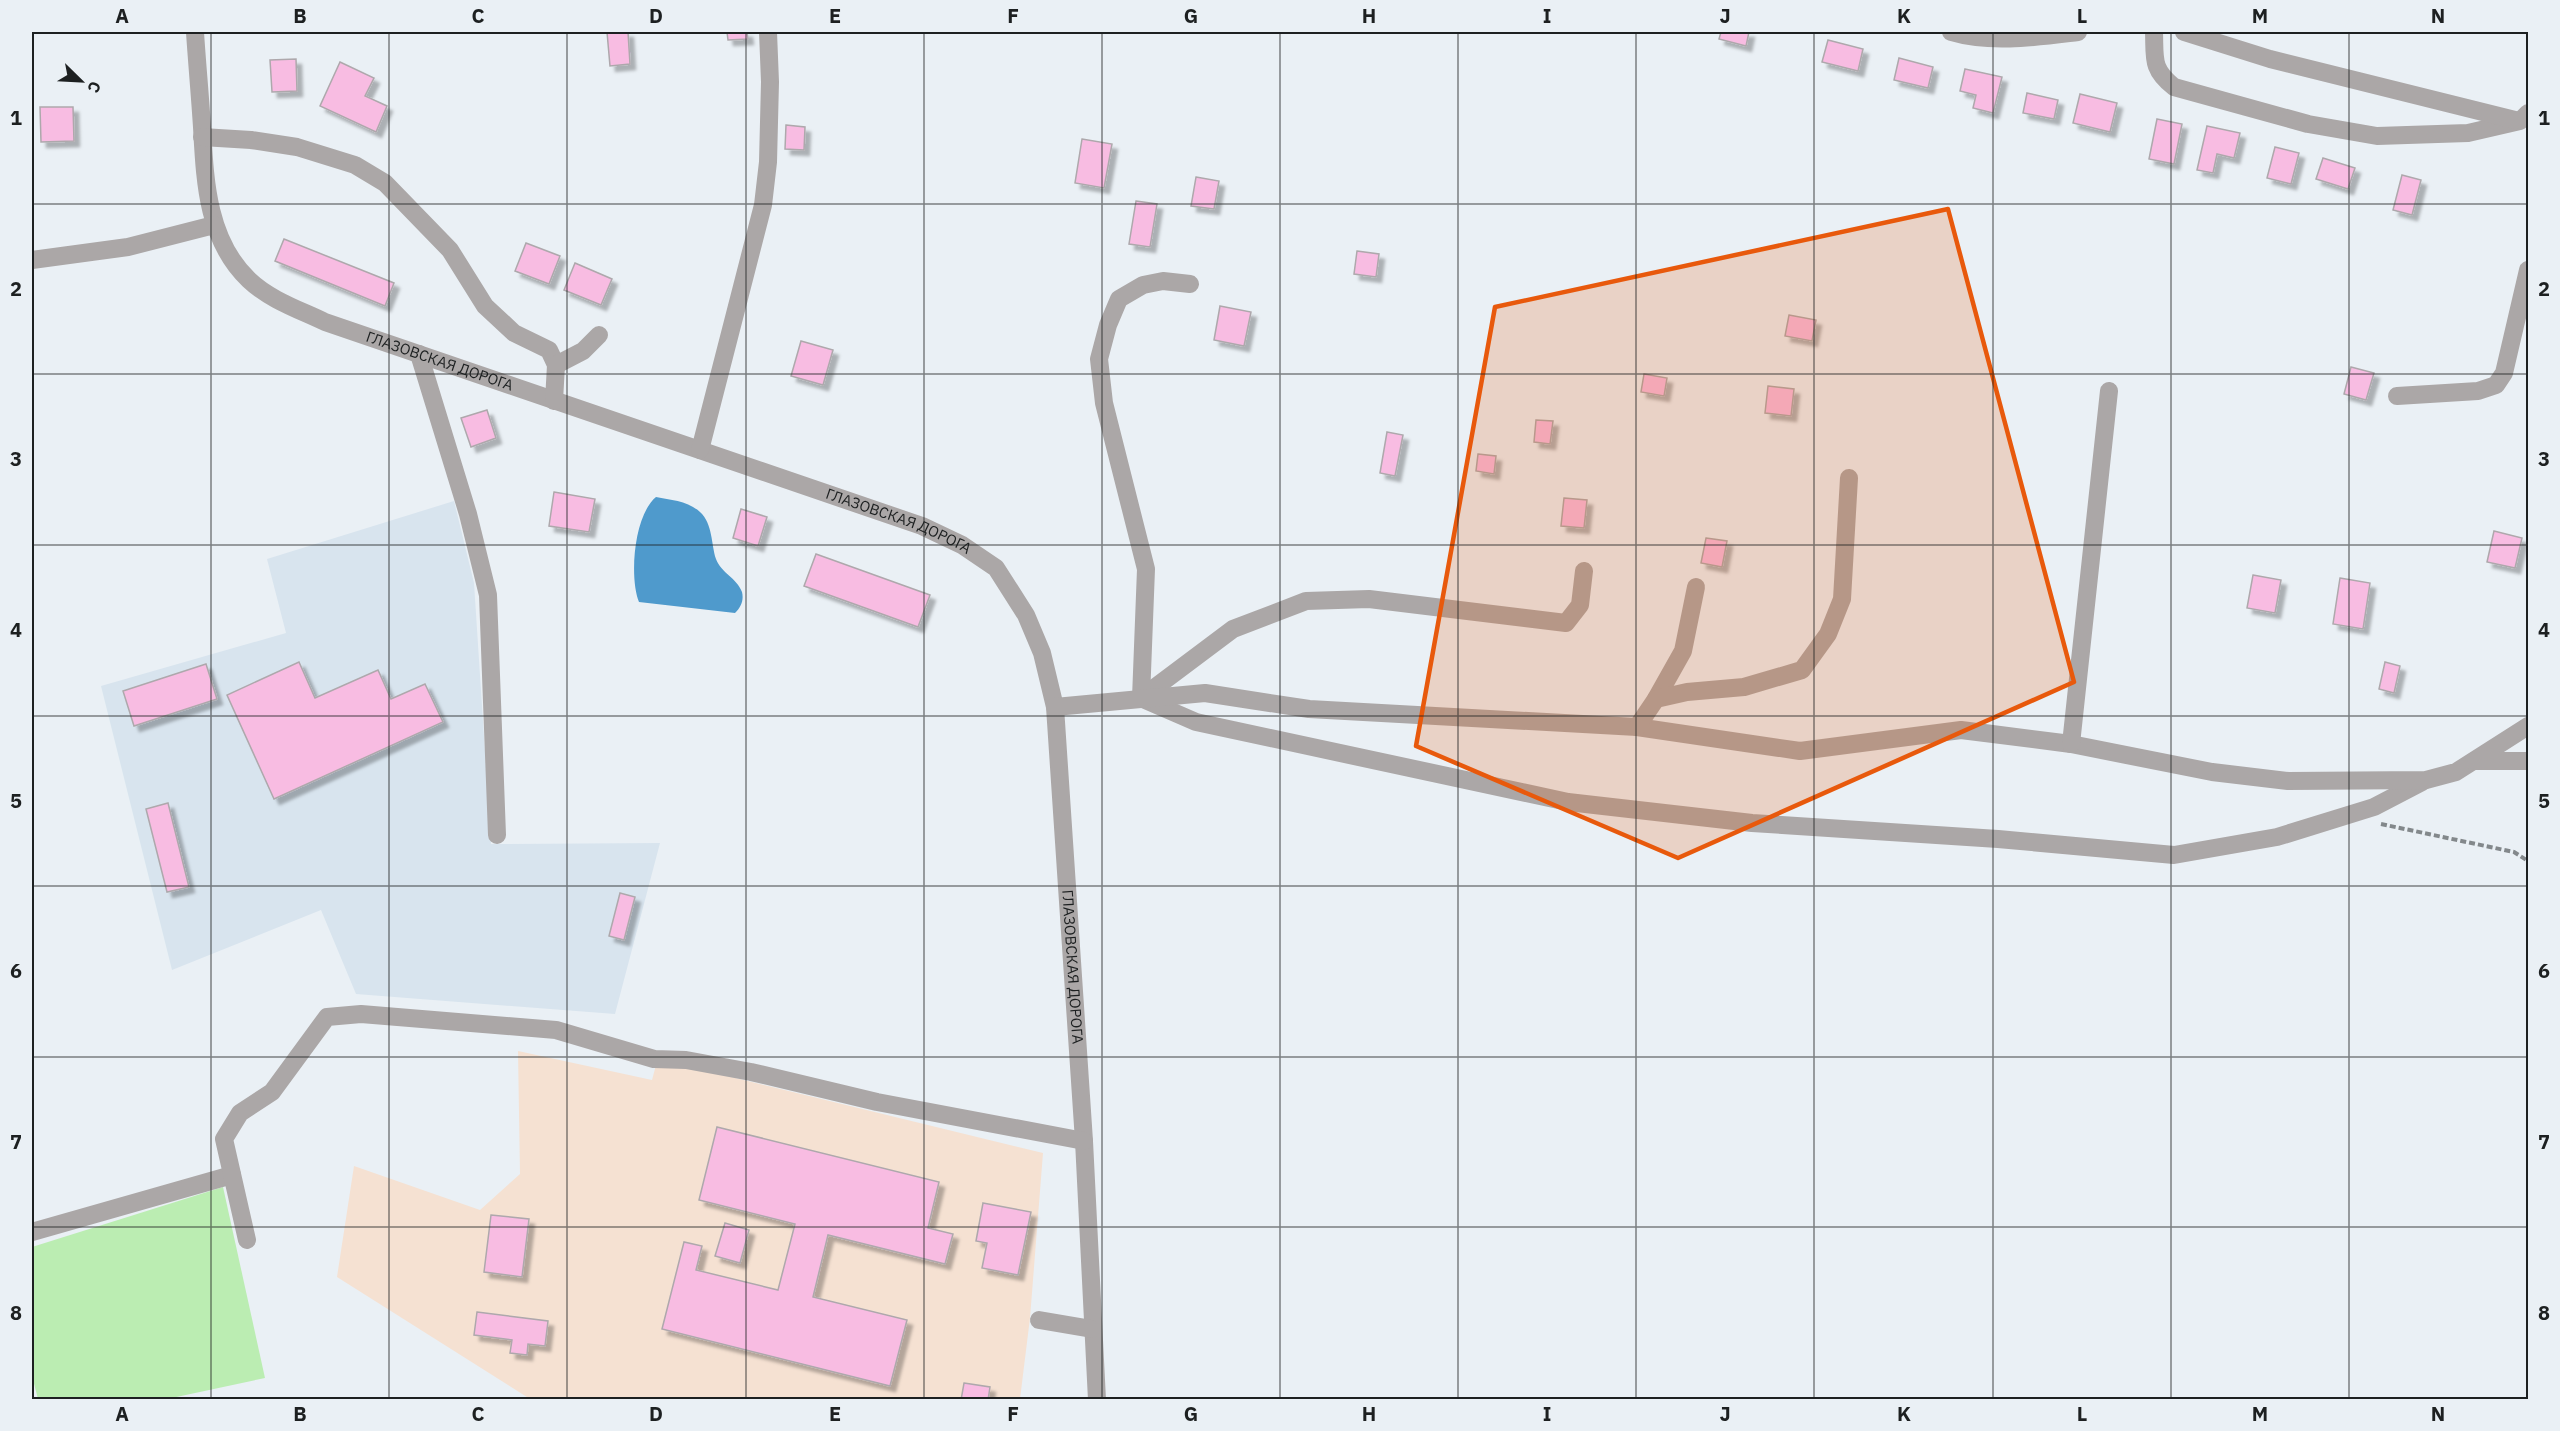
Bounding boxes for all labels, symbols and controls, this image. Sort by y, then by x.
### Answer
text: A [115,2,129,29]
text: B [293,2,307,29]
text: C [471,2,485,29]
text: D [649,2,663,29]
text: E [829,2,841,29]
text: F [1007,2,1019,29]
text: G [1184,2,1198,29]
text: H [1362,2,1376,29]
text: I [1543,2,1551,29]
text: J [1719,2,1731,29]
text: K [1897,2,1911,29]
text: L [2077,2,2087,29]
text: M [2252,2,2268,29]
text: N [2431,2,2445,29]
north arrow [51,51,111,111]
text: С [83,78,106,96]
text: 1 [10,104,22,131]
text: 1 [2538,104,2550,131]
text: 2 [10,275,22,302]
text: 2 [2538,275,2550,302]
street label: ГЛАЗОВСКАЯ ДОРОГА [364,327,516,395]
text: 3 [10,445,22,472]
text: 3 [2538,445,2550,472]
street label: ГЛАЗОВСКАЯ ДОРОГА [823,484,976,558]
text: 4 [10,616,22,643]
text: 4 [2538,616,2550,643]
text: 5 [10,787,22,814]
text: 5 [2538,787,2550,814]
street label: ГЛАЗОВСКАЯ ДОРОГА [1058,889,1088,1045]
text: 6 [10,957,22,984]
text: 6 [2538,957,2550,984]
text: 7 [10,1128,22,1155]
text: 7 [2538,1128,2550,1155]
text: 8 [10,1299,22,1326]
text: 8 [2538,1299,2550,1326]
text: A [115,1400,129,1427]
text: B [293,1400,307,1427]
text: C [471,1400,485,1427]
text: D [649,1400,663,1427]
text: E [829,1400,841,1427]
text: F [1007,1400,1019,1427]
text: G [1184,1400,1198,1427]
text: H [1362,1400,1376,1427]
text: I [1543,1400,1551,1427]
text: J [1719,1400,1731,1427]
text: K [1897,1400,1911,1427]
text: L [2077,1400,2087,1427]
text: M [2252,1400,2268,1427]
text: N [2431,1400,2445,1427]

